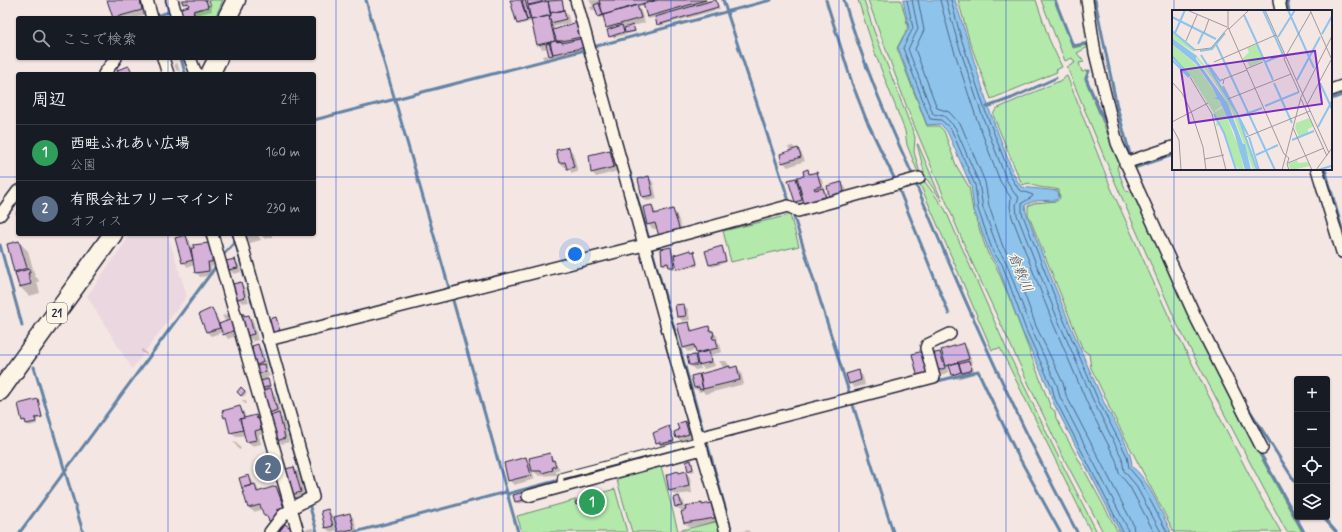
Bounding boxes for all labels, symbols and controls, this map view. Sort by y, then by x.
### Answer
inset map [1172,10,1332,170]
search box [16,16,316,60]
icon: search [30,27,52,49]
text: ここで検索 [62,30,137,50]
text: 周辺 [32,89,66,111]
text: 2件 [281,91,300,108]
text: 西畦ふれあい広場 [70,134,190,154]
text: 1 [42,144,48,161]
text: 160 m [265,144,300,161]
text: 公園 [70,157,96,174]
text: 有限会社フリーマインド [70,190,235,210]
text: 2 [42,200,48,217]
text: 230 m [266,200,300,217]
text: オフィス [70,213,122,230]
your location [565,244,585,264]
water label: 倉敷川 [1004,250,1036,295]
road number: 21 [47,303,67,323]
map controls [1294,376,1330,520]
button: + [1294,376,1330,412]
button: − [1294,412,1330,448]
button: locate [1294,448,1330,484]
pin: 2 [255,453,281,483]
button: layers [1294,484,1330,520]
pin: 1 [579,487,605,517]

